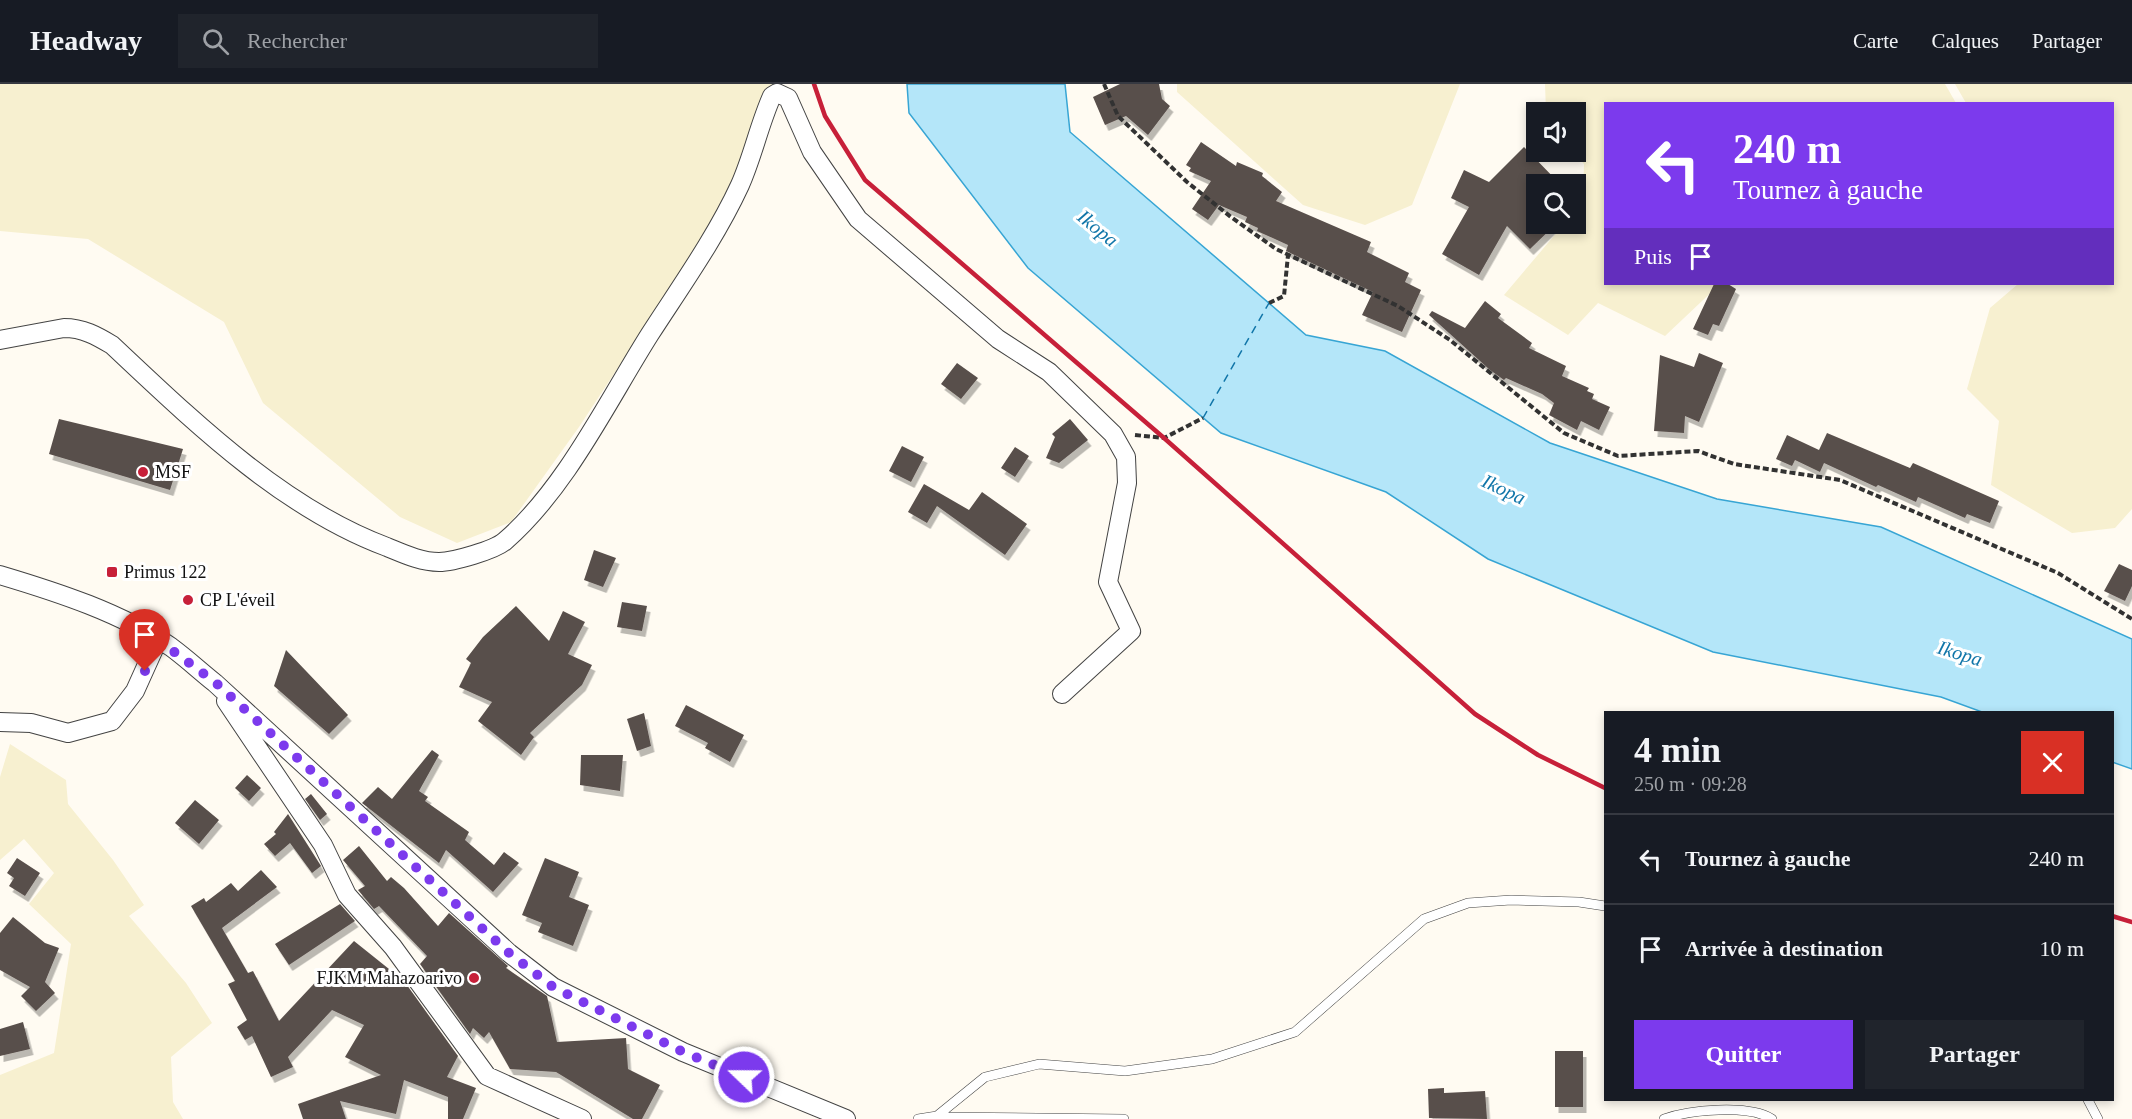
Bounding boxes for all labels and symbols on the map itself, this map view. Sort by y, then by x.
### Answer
water label: Ikopa [1072,204,1123,252]
place label: MSF [155,462,191,482]
marker: MSF [136,465,150,479]
water label: Ikopa [1477,469,1529,510]
place label: Primus 122 [124,562,207,582]
marker: Primus 122 [105,565,119,579]
place label: CP L'éveil [200,590,275,610]
marker: CP L'éveil [181,593,195,607]
pin [119,609,170,671]
water label: Ikopa [1934,636,1985,671]
place label: FJKM Mahazoarivo [317,968,462,988]
marker: FJKM Mahazoarivo [467,971,481,985]
position arrow [712,1045,776,1109]

